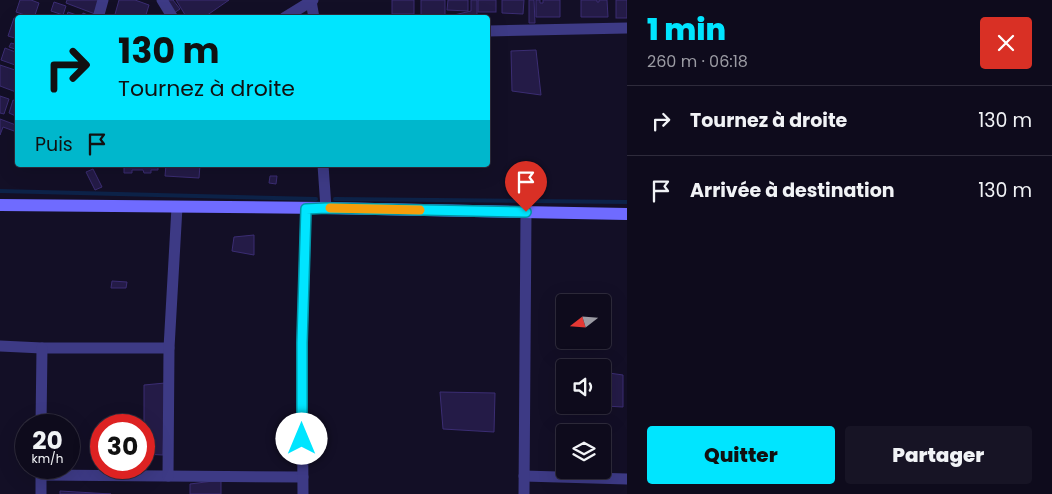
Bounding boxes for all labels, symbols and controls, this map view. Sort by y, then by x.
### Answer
text: 1 min [647,8,726,51]
button: close [980,17,1032,69]
text: 130 m [118,26,220,75]
icon: right [35,35,100,100]
text: 260 m · 06:18 [647,50,748,73]
text: Tournez à droite [118,73,295,104]
icon: right [647,107,675,135]
text: Tournez à droite [690,107,847,134]
text: 130 m [978,107,1032,134]
icon: arrive [83,130,111,158]
text: Puis [35,131,73,158]
pin [505,161,547,212]
icon: arrive [512,168,540,196]
icon: arrive [647,177,675,205]
text: Arrivée à destination [690,177,895,204]
text: 130 m [978,177,1032,204]
north arrow [556,294,611,349]
map controls [556,294,611,479]
button: sound [556,359,611,414]
position arrow [275,412,327,464]
speed limit sign: 30 [90,414,155,479]
text: 20 [32,423,63,458]
button: layers [556,424,611,479]
button: Quitter [647,426,835,484]
button: Partager [845,426,1032,484]
text: km/h [32,450,63,467]

